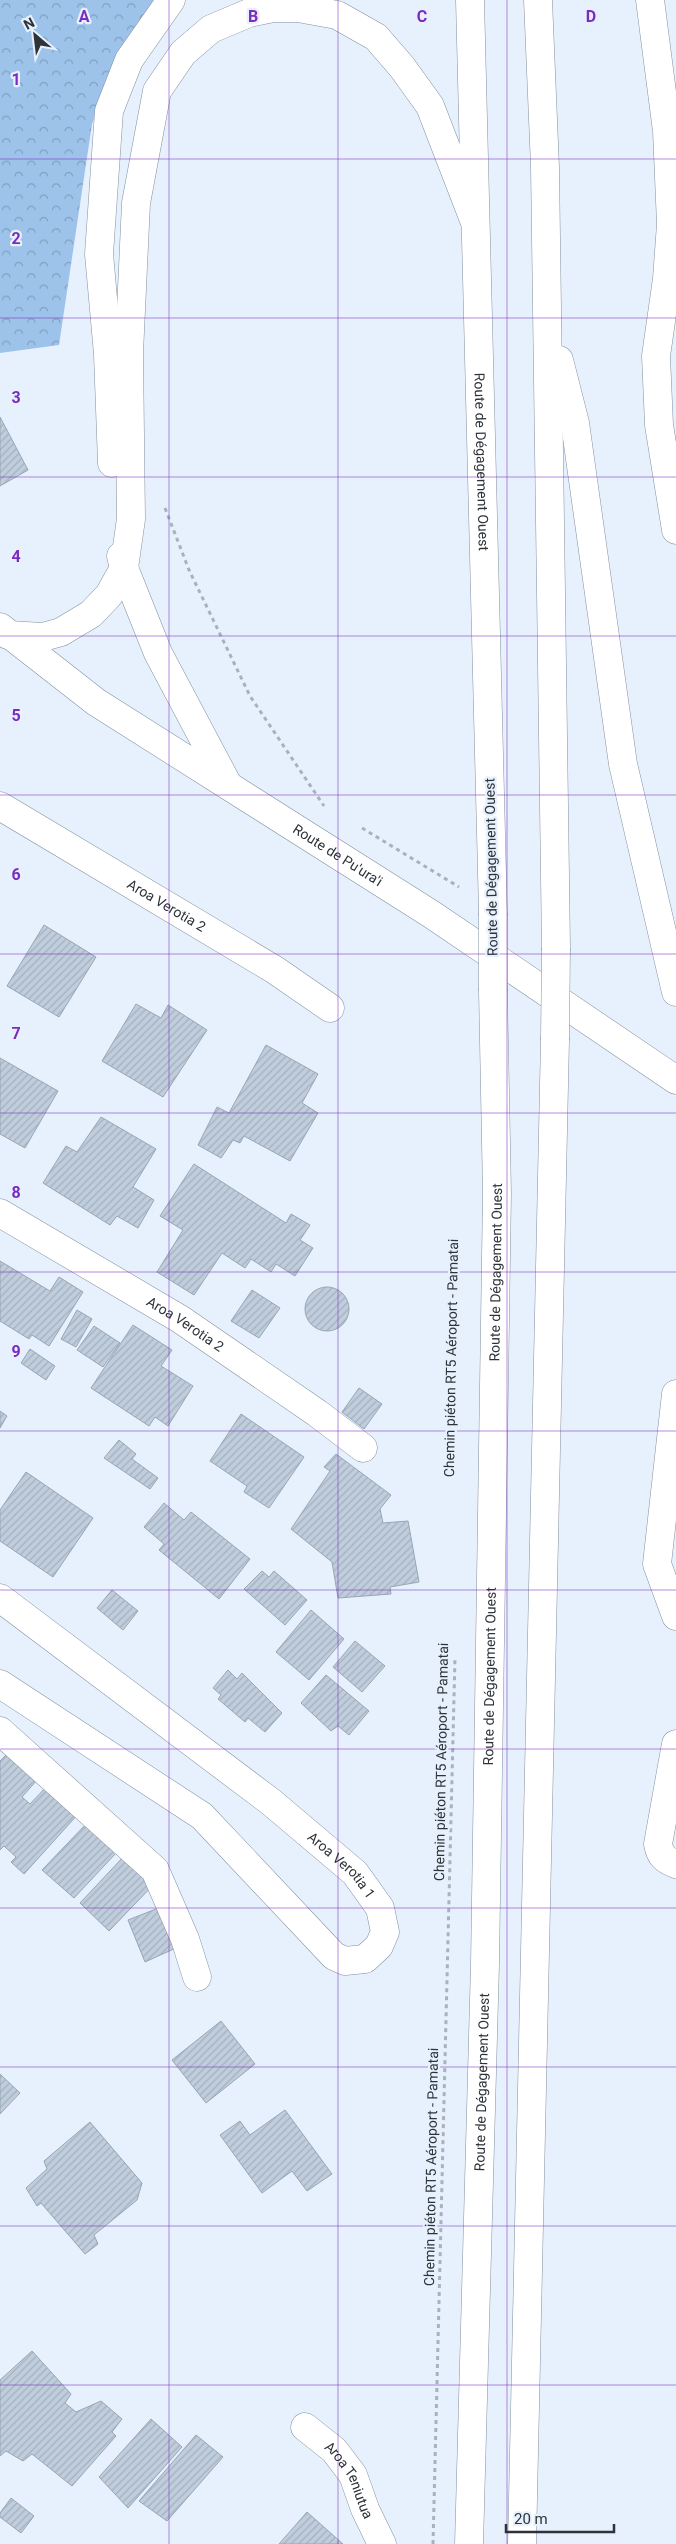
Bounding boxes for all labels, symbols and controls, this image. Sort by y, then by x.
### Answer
text: A [79,7,90,26]
text: B [248,7,258,26]
text: C [417,7,427,26]
text: D [586,7,596,26]
north arrow [10,10,60,60]
text: N [21,14,37,33]
text: 1 [11,70,21,89]
text: 2 [11,229,21,248]
street label: Route de Dégagement Ouest [471,373,492,552]
text: 3 [11,388,21,407]
text: 4 [11,547,21,566]
text: 5 [11,706,21,725]
street label: Route de Dégagement Ouest [481,777,501,956]
street label: Route de Pu'ura'i [290,821,386,889]
text: 6 [11,865,21,884]
street label: Aroa Verotia 2 [125,876,209,935]
text: 7 [11,1024,21,1043]
text: 8 [11,1183,21,1202]
street label: Route de Dégagement Ouest [486,1183,505,1362]
street label: Chemin piéton RT5 Aéroport - Pamatai [441,1239,461,1477]
street label: Aroa Verotia 2 [144,1293,227,1355]
text: 9 [11,1342,21,1361]
street label: Route de Dégagement Ouest [480,1587,499,1766]
street label: Chemin piéton RT5 Aéroport - Pamatai [431,1643,451,1881]
street label: Aroa Verotia 1 [304,1829,378,1901]
street label: Route de Dégagement Ouest [471,1992,492,2172]
street label: Chemin piéton RT5 Aéroport - Pamatai [421,2048,441,2286]
street label: Aroa Teniutua [322,2438,376,2521]
scale bar [506,2502,614,2534]
text: 20 m [514,2510,548,2528]

